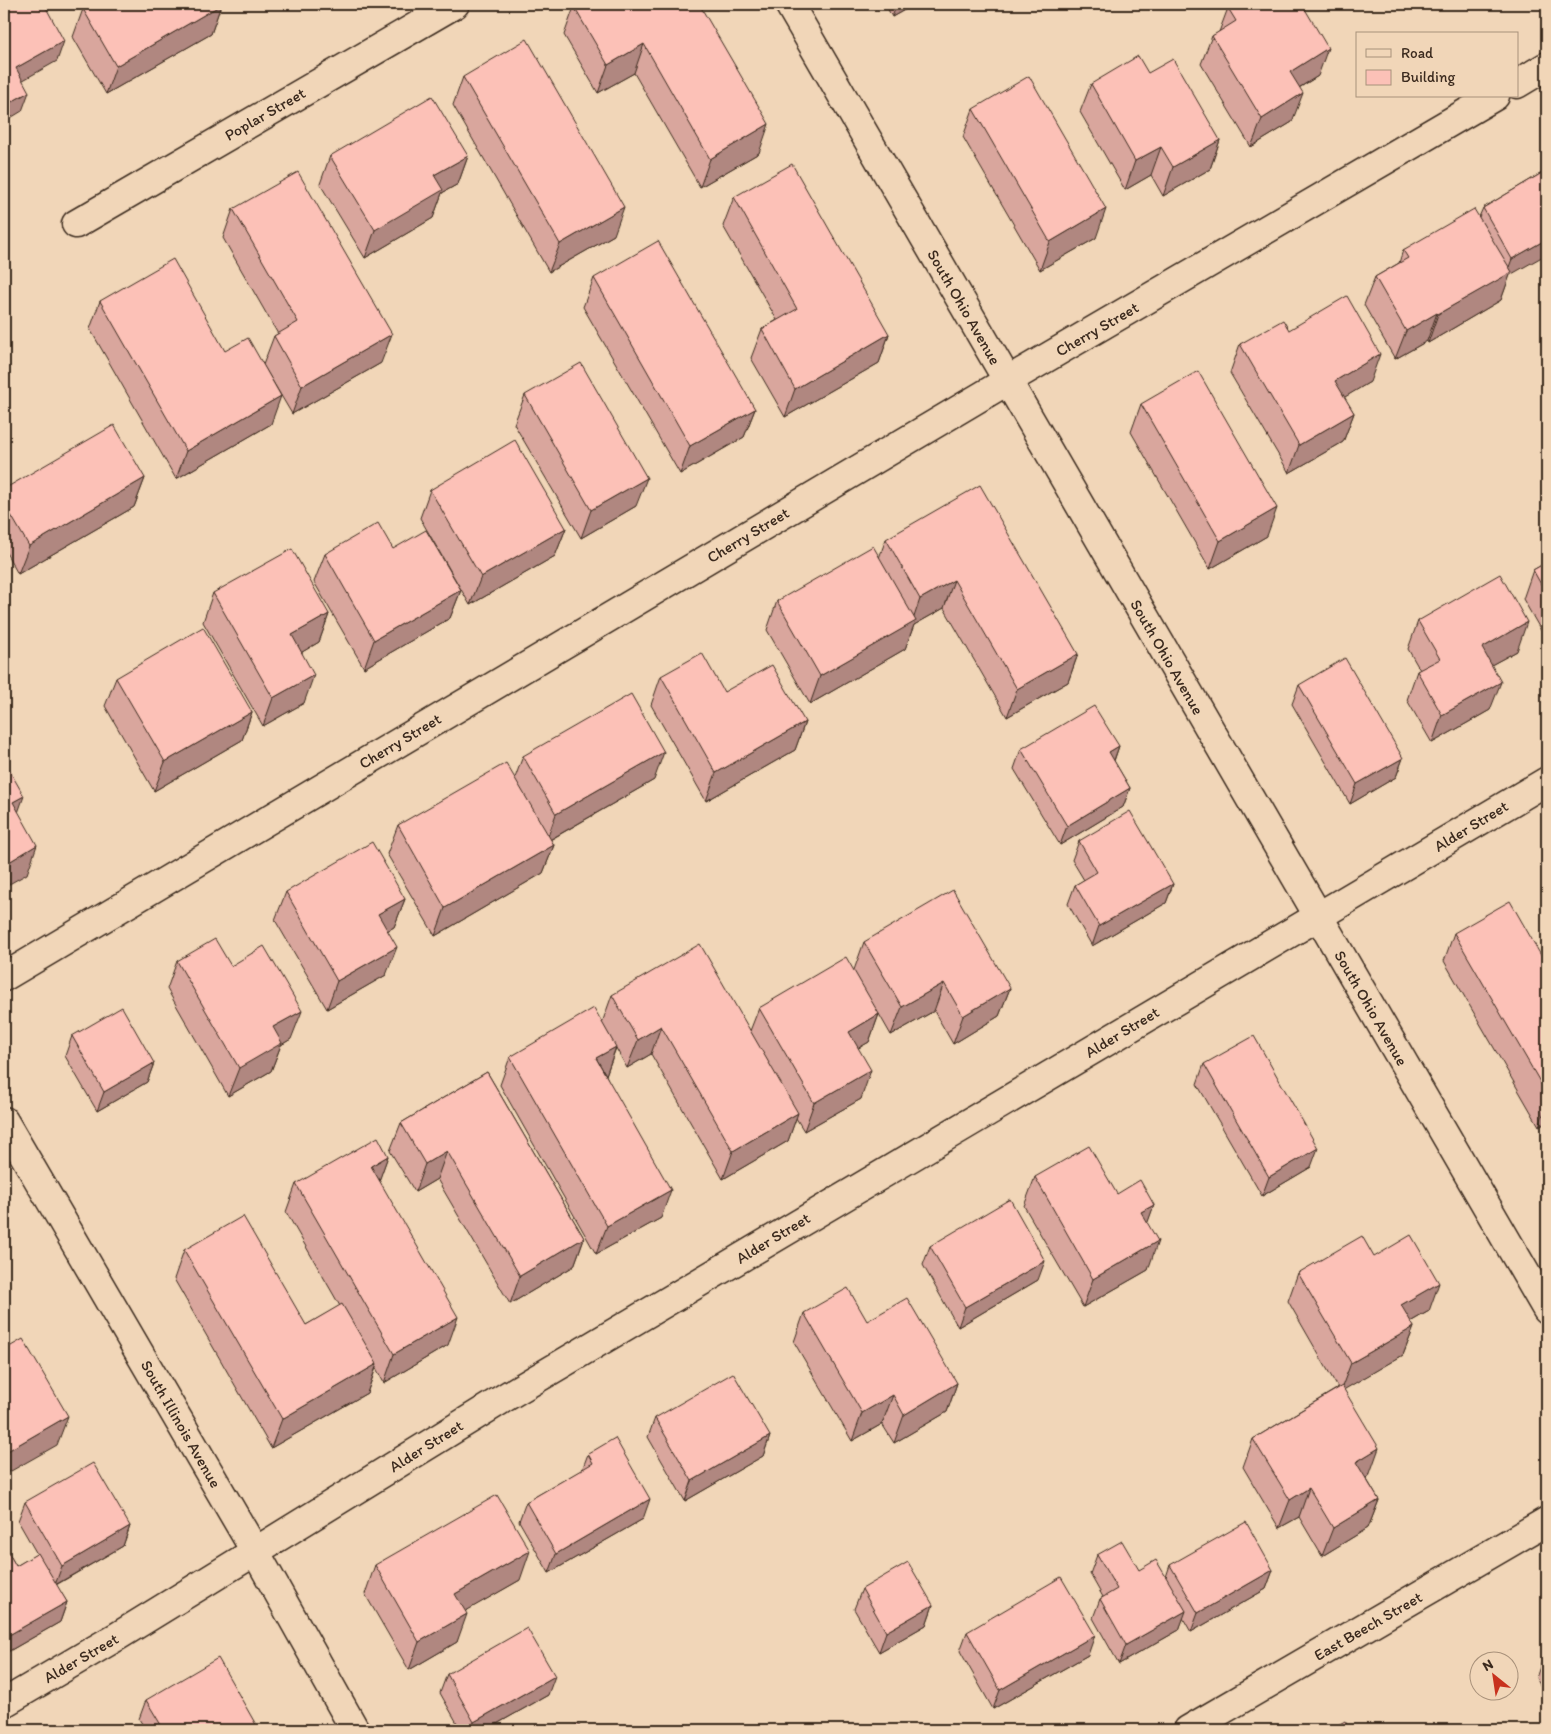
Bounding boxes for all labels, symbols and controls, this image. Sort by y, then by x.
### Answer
legend [1356,32,1518,98]
text: Road [1401,44,1434,62]
text: Building [1401,68,1455,86]
street label: Poplar Street [221,83,309,145]
street label: South Ohio Avenue [923,246,1005,368]
street label: Cherry Street [1052,298,1142,360]
street label: Cherry Street [703,503,793,567]
street label: South Ohio Avenue [1126,596,1208,718]
street label: Cherry Street [355,709,445,773]
street label: Alder Street [1430,796,1512,856]
street label: South Ohio Avenue [1330,947,1412,1069]
street label: Alder Street [1081,1002,1163,1062]
street label: Alder Street [732,1208,814,1268]
street label: South Illinois Avenue [137,1357,225,1492]
street label: Alder Street [386,1416,466,1476]
street label: East Beech Street [1311,1587,1425,1665]
street label: Alder Street [40,1629,122,1687]
north arrow [1468,1652,1518,1702]
text: N [1479,1655,1496,1675]

